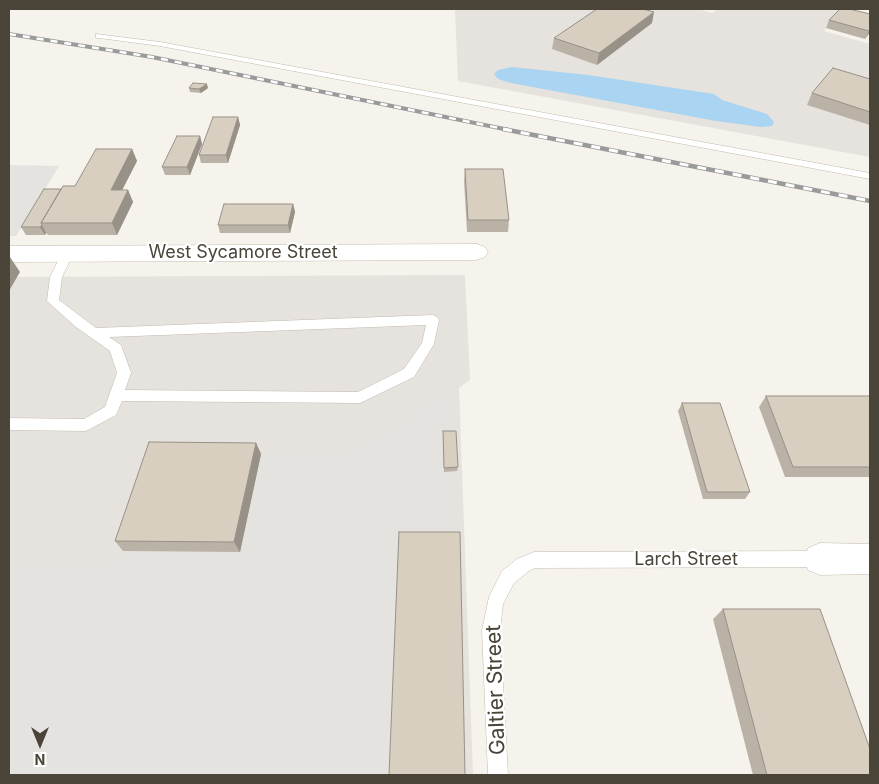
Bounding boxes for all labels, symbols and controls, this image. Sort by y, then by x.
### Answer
street label: West Sycamore Street [148,242,338,264]
street label: Larch Street [634,549,738,571]
street label: Galtier Street [481,625,511,755]
north arrow [15,719,65,769]
text: N [35,751,45,768]

